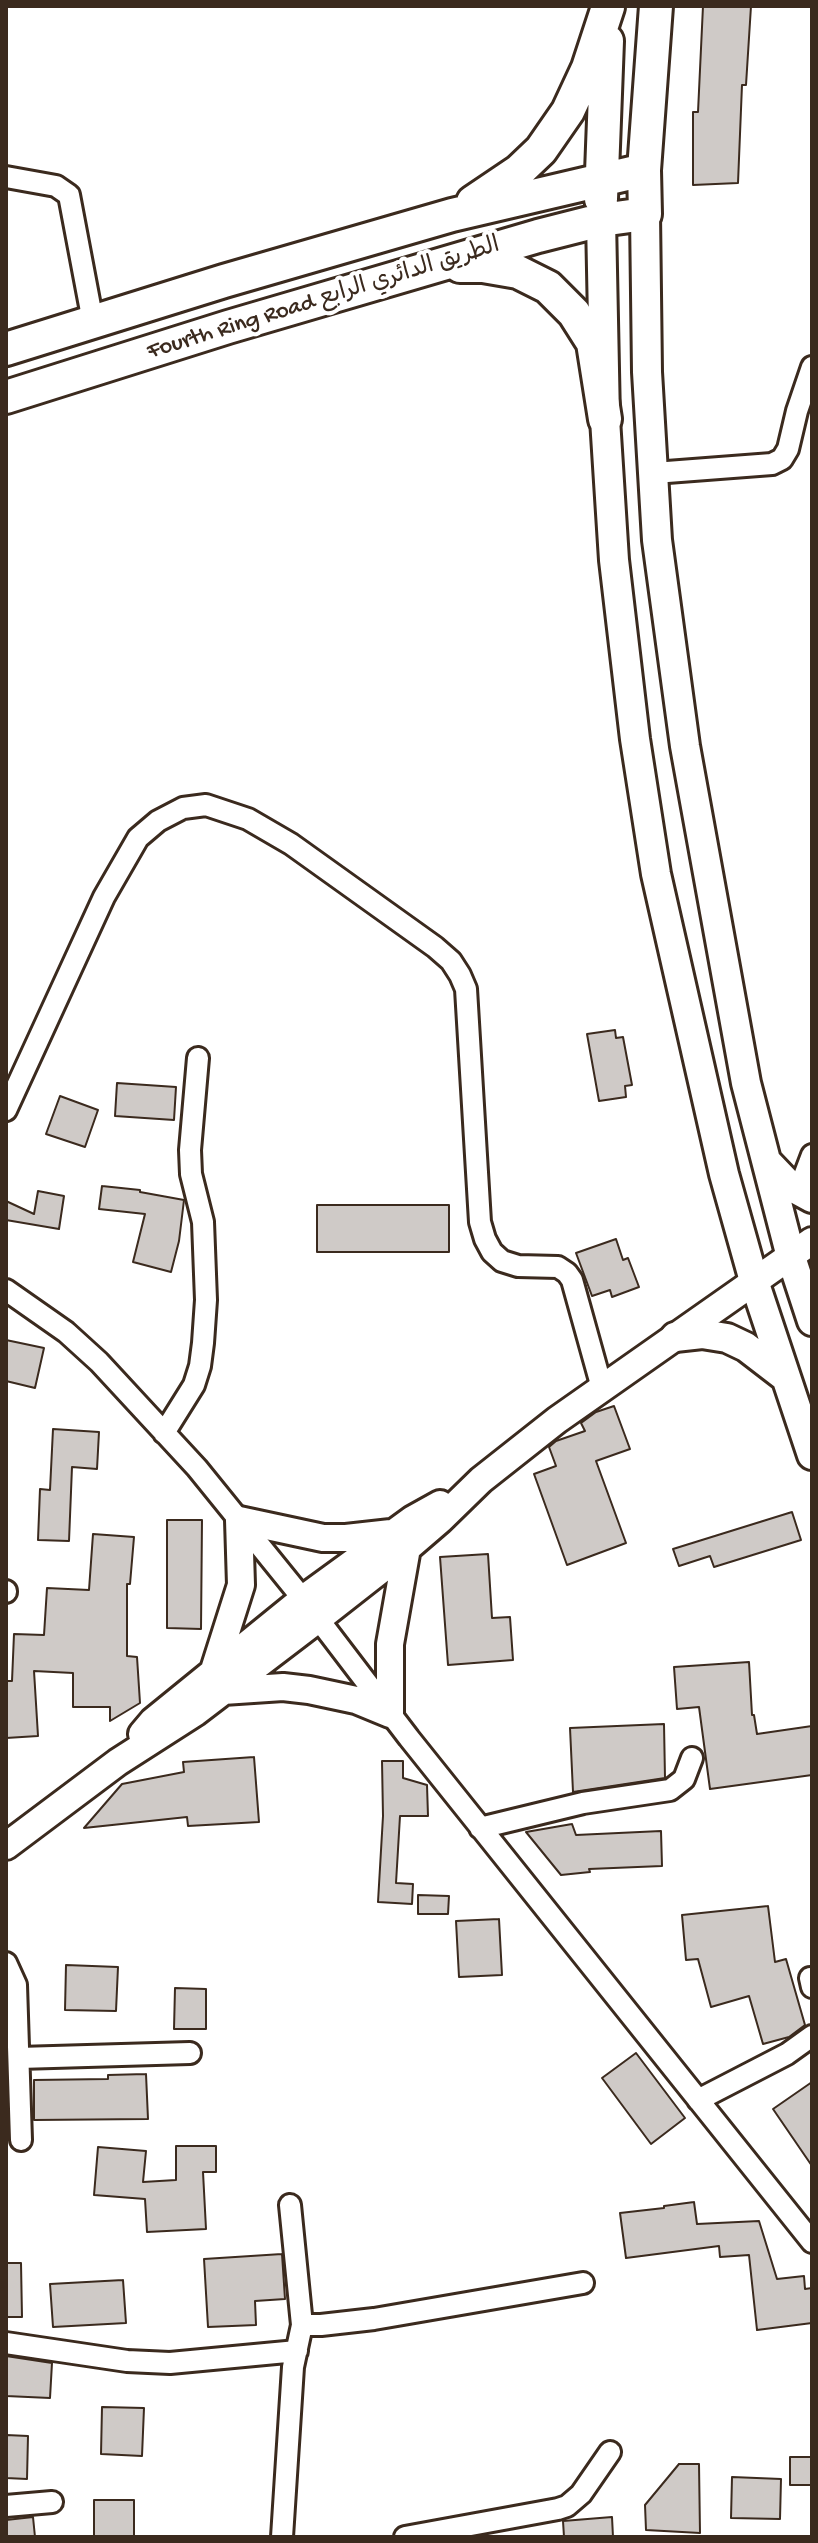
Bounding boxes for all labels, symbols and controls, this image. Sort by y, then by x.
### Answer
street label: Fourth Ring Road الطريق الدائري الرابع [144,233,504,367]

